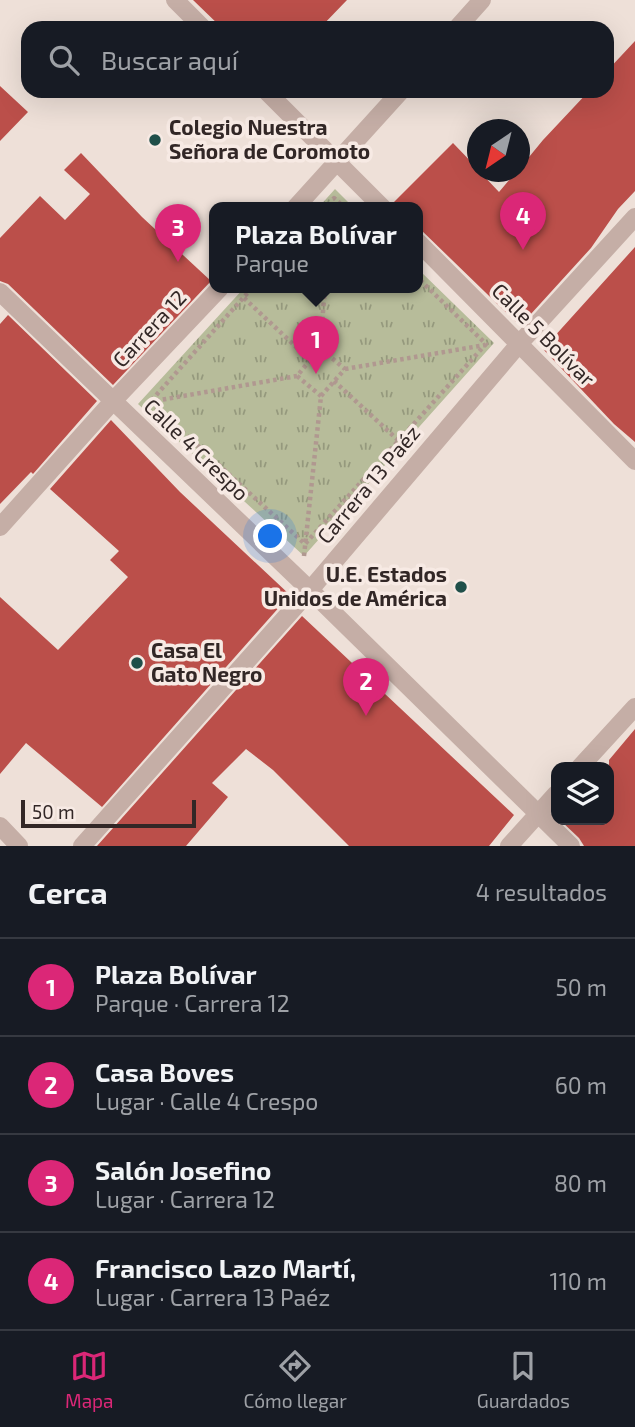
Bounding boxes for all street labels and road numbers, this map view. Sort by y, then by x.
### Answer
street label: Calle 5 Bolívar [487,277,601,391]
street label: Carrera 12 [107,284,191,372]
street label: Calle 4 Crespo [140,393,255,505]
street label: Carrera 13 Paéz [311,420,425,548]

